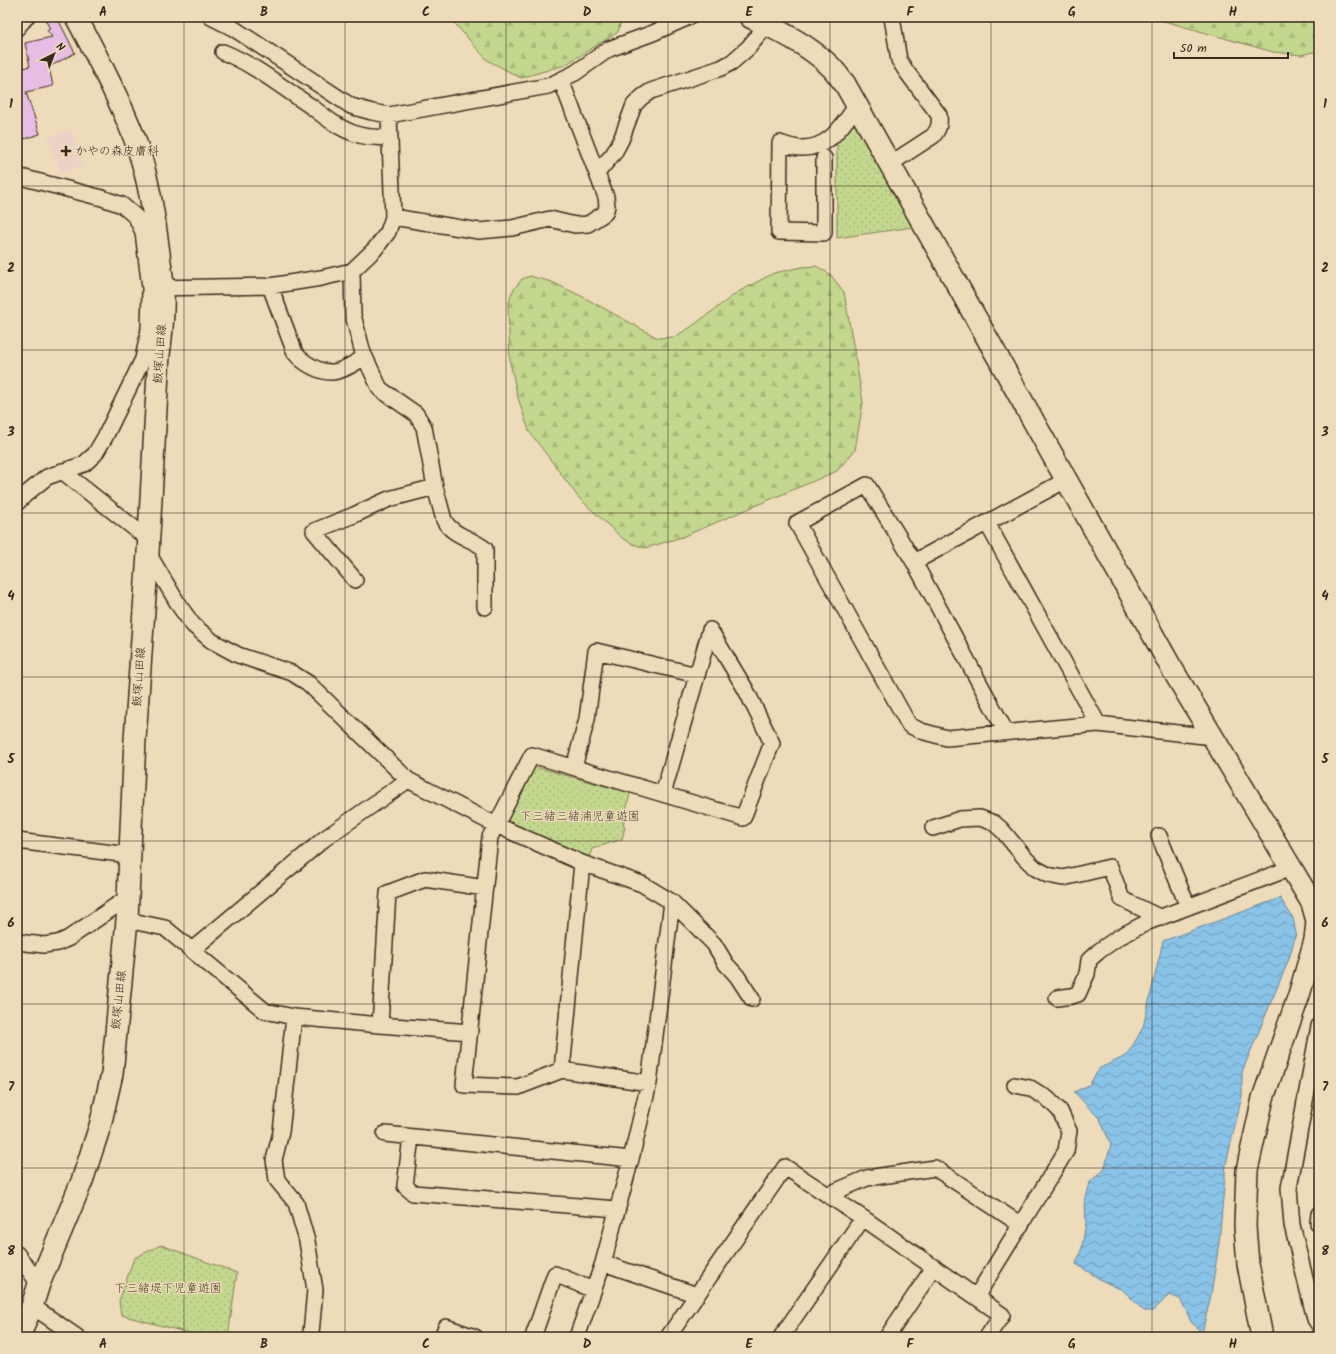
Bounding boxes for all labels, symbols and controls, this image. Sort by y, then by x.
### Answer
text: A [99,2,107,23]
text: B [260,2,268,23]
text: C [422,2,430,23]
text: D [583,2,592,23]
text: E [745,2,753,23]
text: F [906,2,914,23]
text: G [1068,2,1076,23]
text: H [1229,2,1238,23]
north arrow [34,34,74,74]
scale bar [1174,34,1288,60]
text: N [51,38,69,56]
text: 50 m [1180,39,1207,58]
text: 1 [9,94,13,115]
text: 1 [1323,94,1327,115]
place label: かやの森皮膚科 [75,142,159,161]
marker: かやの森皮膚科 [60,145,72,157]
text: 2 [7,258,15,279]
text: 2 [1321,258,1329,279]
street label: 飯塚山田線 [148,323,172,385]
text: 3 [6,422,15,443]
text: 3 [1320,422,1329,443]
text: 4 [7,586,15,607]
text: 4 [1321,586,1329,607]
street label: 飯塚山田線 [127,646,151,708]
text: 5 [7,749,16,770]
text: 5 [1321,749,1330,770]
park label: 下三緒三緒浦児童遊園 [520,807,640,826]
text: 6 [7,913,15,934]
text: 6 [1321,913,1329,934]
street label: 飯塚山田線 [106,969,132,1031]
text: 7 [8,1077,15,1098]
text: 7 [1322,1077,1329,1098]
text: 8 [7,1241,15,1262]
text: 8 [1321,1241,1329,1262]
park label: 下三緒堤下児童遊園 [114,1279,222,1298]
text: A [99,1334,107,1354]
text: B [260,1334,268,1354]
text: C [422,1334,430,1354]
text: D [583,1334,592,1354]
text: E [745,1334,753,1354]
text: F [906,1334,914,1354]
text: G [1068,1334,1076,1354]
text: H [1229,1334,1238,1354]

